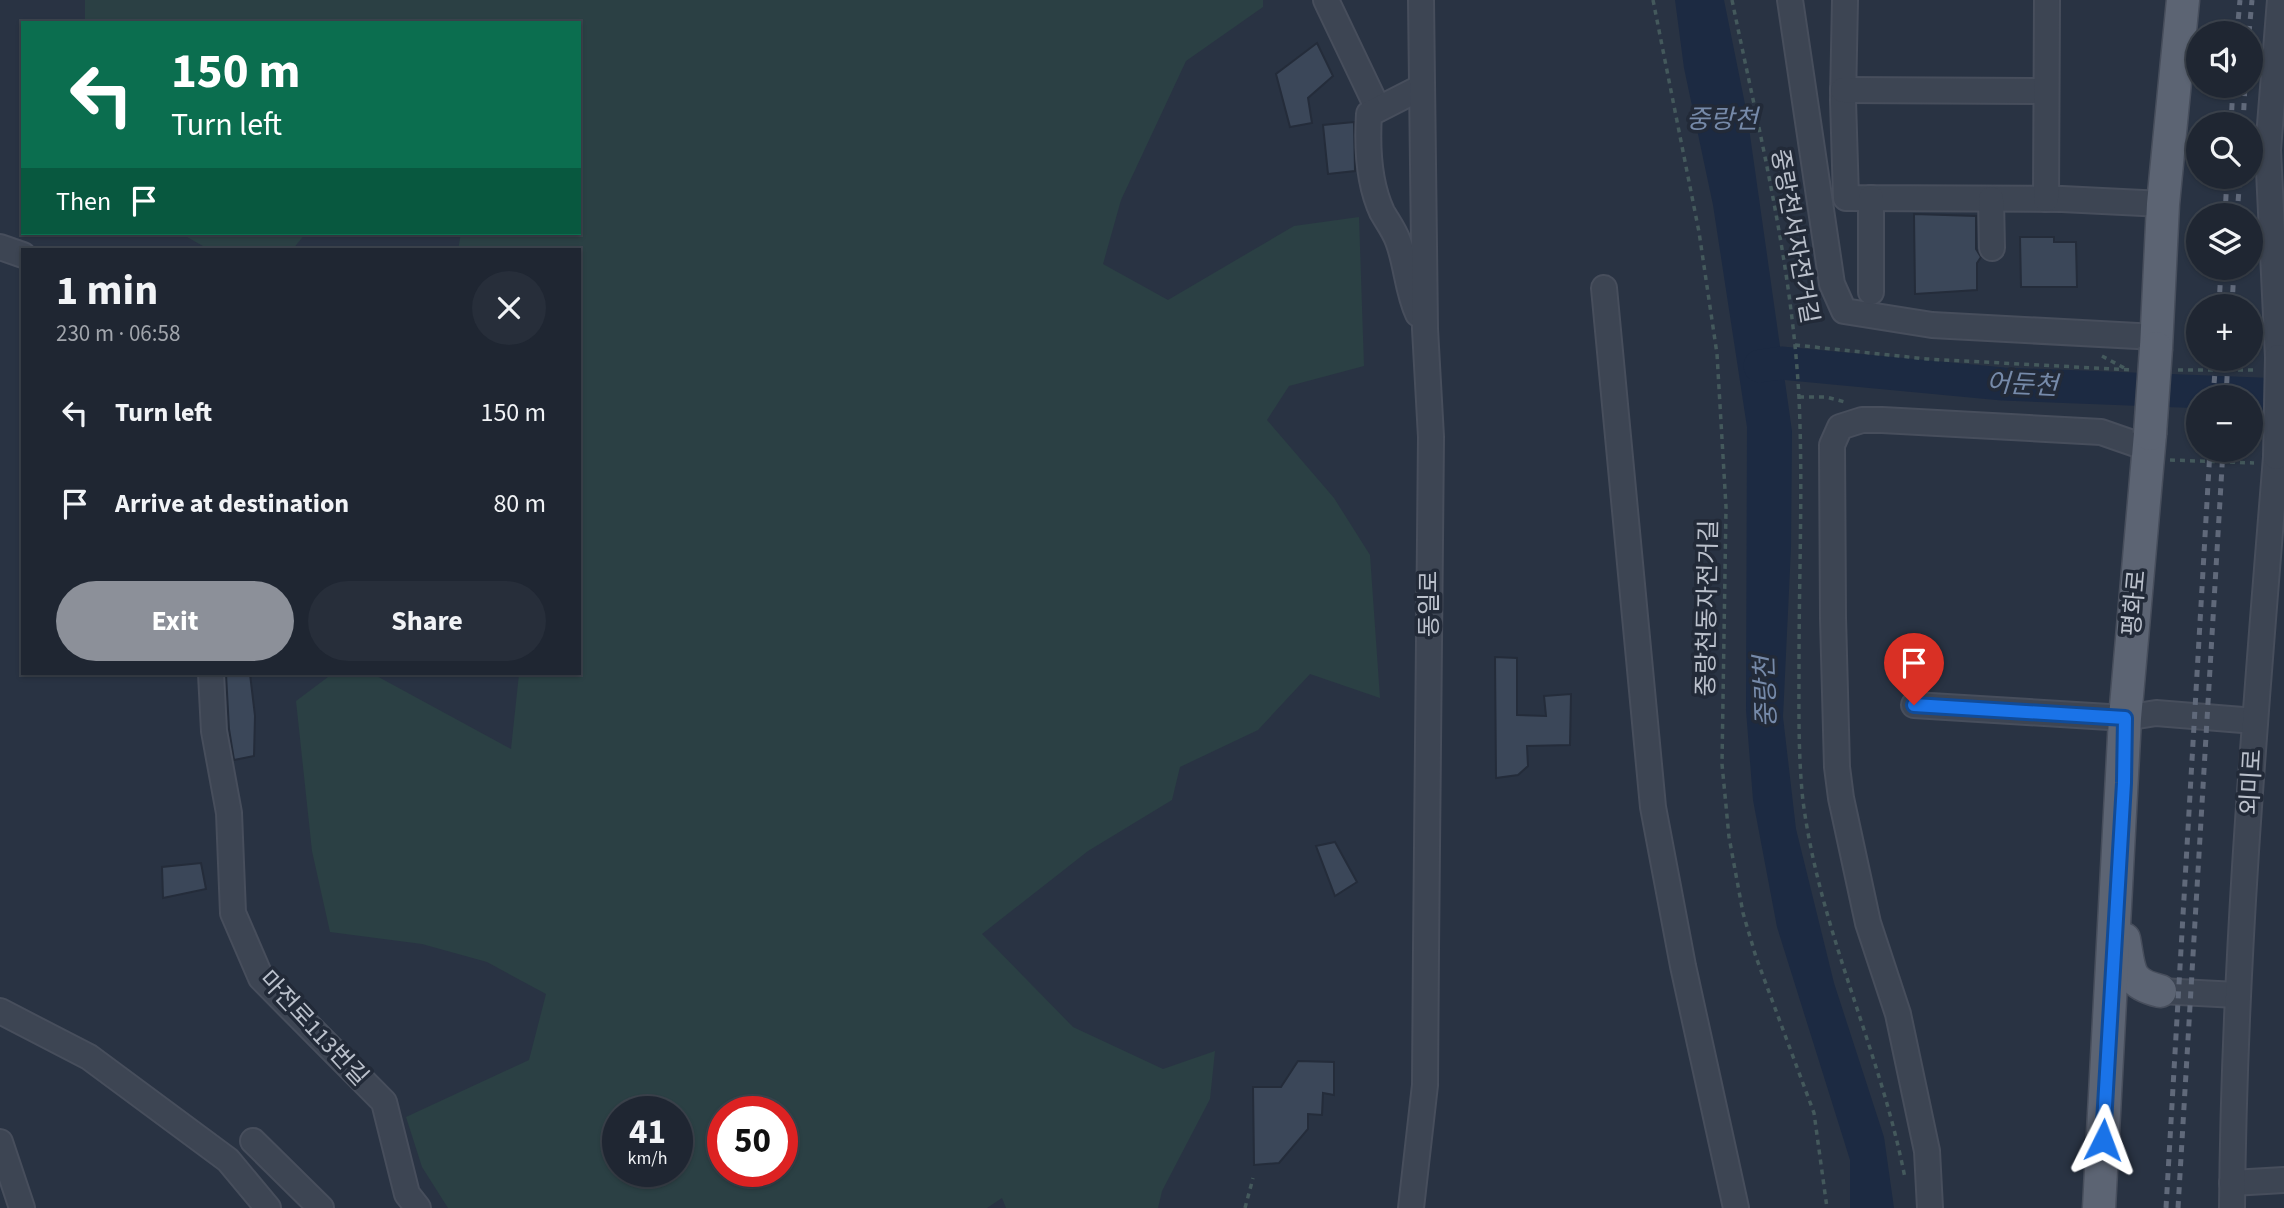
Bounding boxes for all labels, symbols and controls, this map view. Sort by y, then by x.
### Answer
map controls [2186,21,2263,462]
button: sound [2186,21,2263,98]
text: 150 m [171,37,300,107]
icon: left [56,49,147,140]
water label: 중랑천 [1686,101,1761,138]
text: Turn left [171,102,282,148]
button: search [2186,112,2263,189]
street label: 중랑천서자전거길 [1762,146,1827,326]
icon: arrive [125,182,163,220]
text: Then [56,183,111,220]
button: layers [2186,203,2263,280]
text: 1 min [56,261,158,321]
button: close [472,271,546,345]
button: + [2186,294,2263,371]
text: 230 m · 06:58 [56,317,180,350]
water label: 어둔천 [1985,364,2062,405]
button: − [2186,385,2263,462]
icon: left [56,394,94,432]
text: Turn left [115,394,212,431]
text: 150 m [480,394,546,431]
icon: arrive [56,485,94,523]
text: Arrive at destination [115,485,349,522]
text: 80 m [493,485,546,522]
street label: 중랑천동자전거길 [1688,519,1727,697]
street label: 평화로 [2114,569,2155,638]
street label: 동일로 [1412,571,1447,637]
button: Exit [56,581,294,661]
button: Share [308,581,546,661]
pin [1884,633,1944,705]
icon: arrive [1895,644,1933,682]
water label: 중랑천 [1746,652,1785,728]
street label: 외미로 [2232,748,2271,816]
street label: 마전로113번길 [251,963,376,1094]
speed limit sign: 50 [707,1096,798,1187]
position arrow [2066,1103,2140,1177]
text: 41 [629,1107,666,1157]
text: km/h [628,1146,667,1171]

